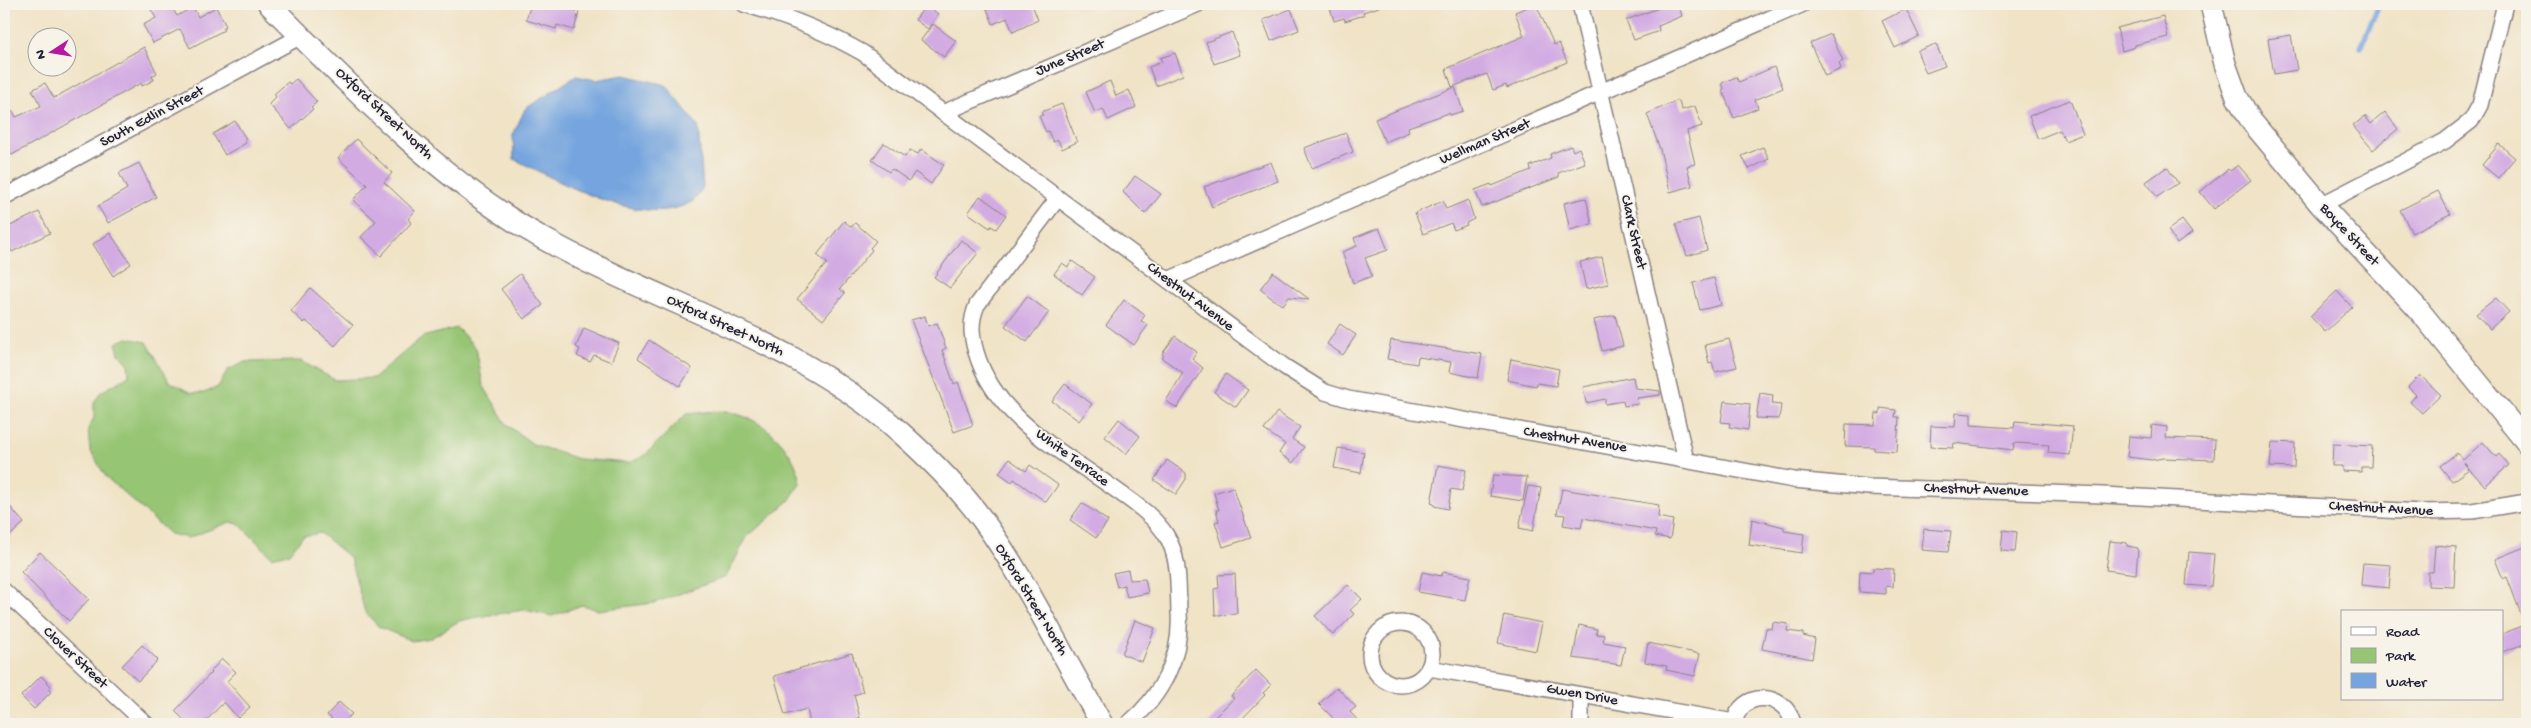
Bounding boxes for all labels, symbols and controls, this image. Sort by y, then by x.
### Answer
north arrow [28,28,78,78]
street label: June Street [1033,35,1109,81]
text: N [32,48,51,60]
street label: Oxford Street North [331,64,437,164]
street label: South Edlin Street [97,81,209,152]
street label: Wellman Street [1437,114,1535,169]
street label: Clark Street [1616,193,1651,273]
street label: Boyce Street [2315,199,2384,271]
street label: Chestnut Avenue [1143,258,1237,336]
street label: Oxford Street North [663,291,787,361]
street label: Chestnut Avenue [1522,423,1628,457]
street label: White Terrace [1032,425,1113,491]
street label: Chestnut Avenue [1923,479,2029,501]
street label: Chestnut Avenue [2328,497,2434,521]
street label: Oxford Street North [990,541,1072,659]
legend [2341,610,2504,700]
street label: Clover Street [39,623,113,694]
text: Road [2386,624,2420,642]
text: Park [2385,648,2416,666]
text: Water [2386,674,2428,692]
street label: Gwen Drive [1545,680,1619,710]

